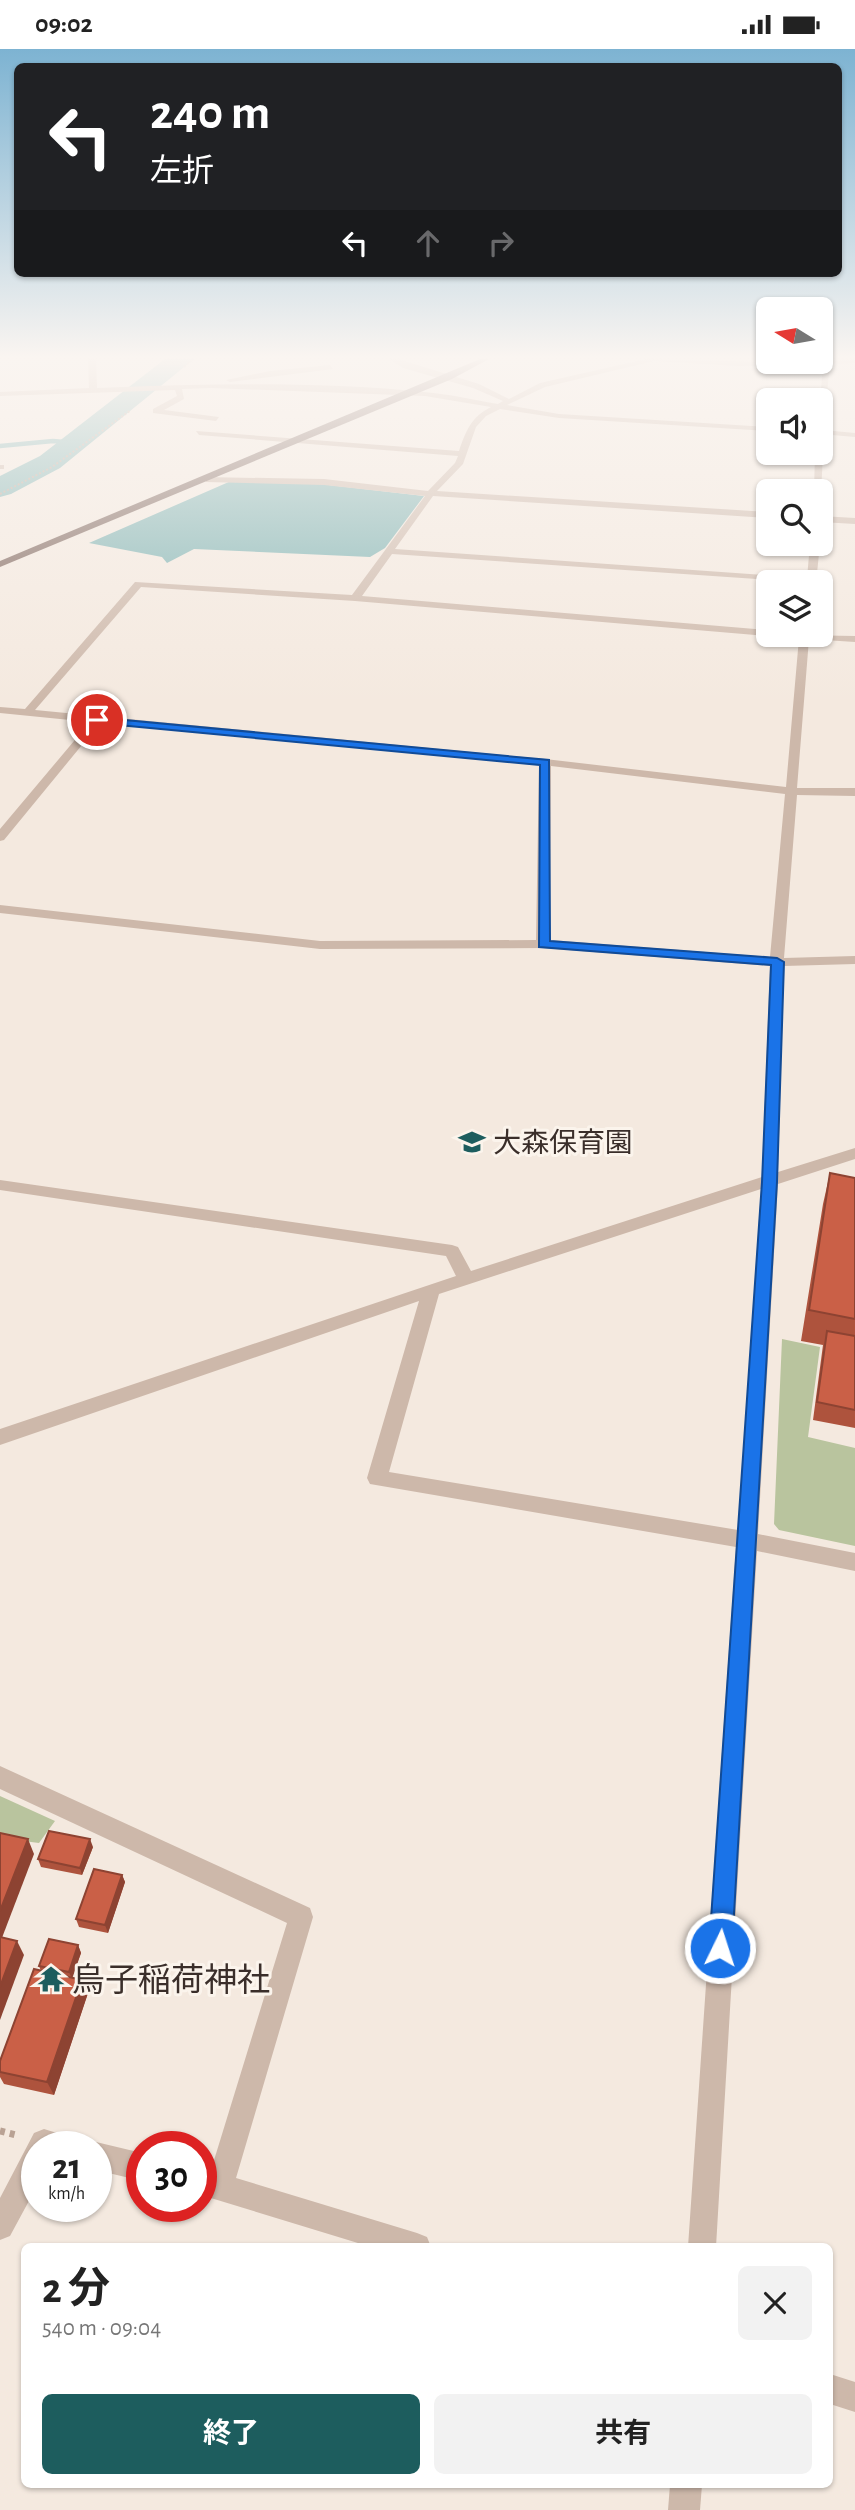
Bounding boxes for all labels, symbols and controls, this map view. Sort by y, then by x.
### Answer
text: 09:02 [35,11,93,37]
text: 240 m [150,89,270,138]
icon: left [35,91,126,182]
text: 左折 [150,155,214,187]
icon: left [336,224,374,262]
icon: ahead [409,224,447,262]
icon: right [482,224,520,262]
north arrow [756,297,833,375]
map controls [756,297,833,647]
button: sound [756,388,833,465]
button: search [756,479,833,556]
button: layers [756,570,833,647]
pin [67,690,127,750]
icon: arrive [78,701,116,739]
school or university icon: 大森保育園 [457,1127,487,1157]
place label: 大森保育園 [493,1128,633,1158]
position arrow [683,1911,757,1985]
place label: 烏子稲荷神社 [72,1962,270,1998]
temple icon: 烏子稲荷神社 [36,1964,66,1994]
speed limit sign: 30 [126,2131,217,2222]
text: 21 [52,2150,81,2185]
text: km/h [48,2185,85,2203]
button: close [738,2266,812,2340]
text: 2 分 [42,2268,110,2310]
text: 540 m · 09:04 [42,2317,161,2340]
button: 終了 [42,2394,420,2474]
button: 共有 [434,2394,812,2474]

